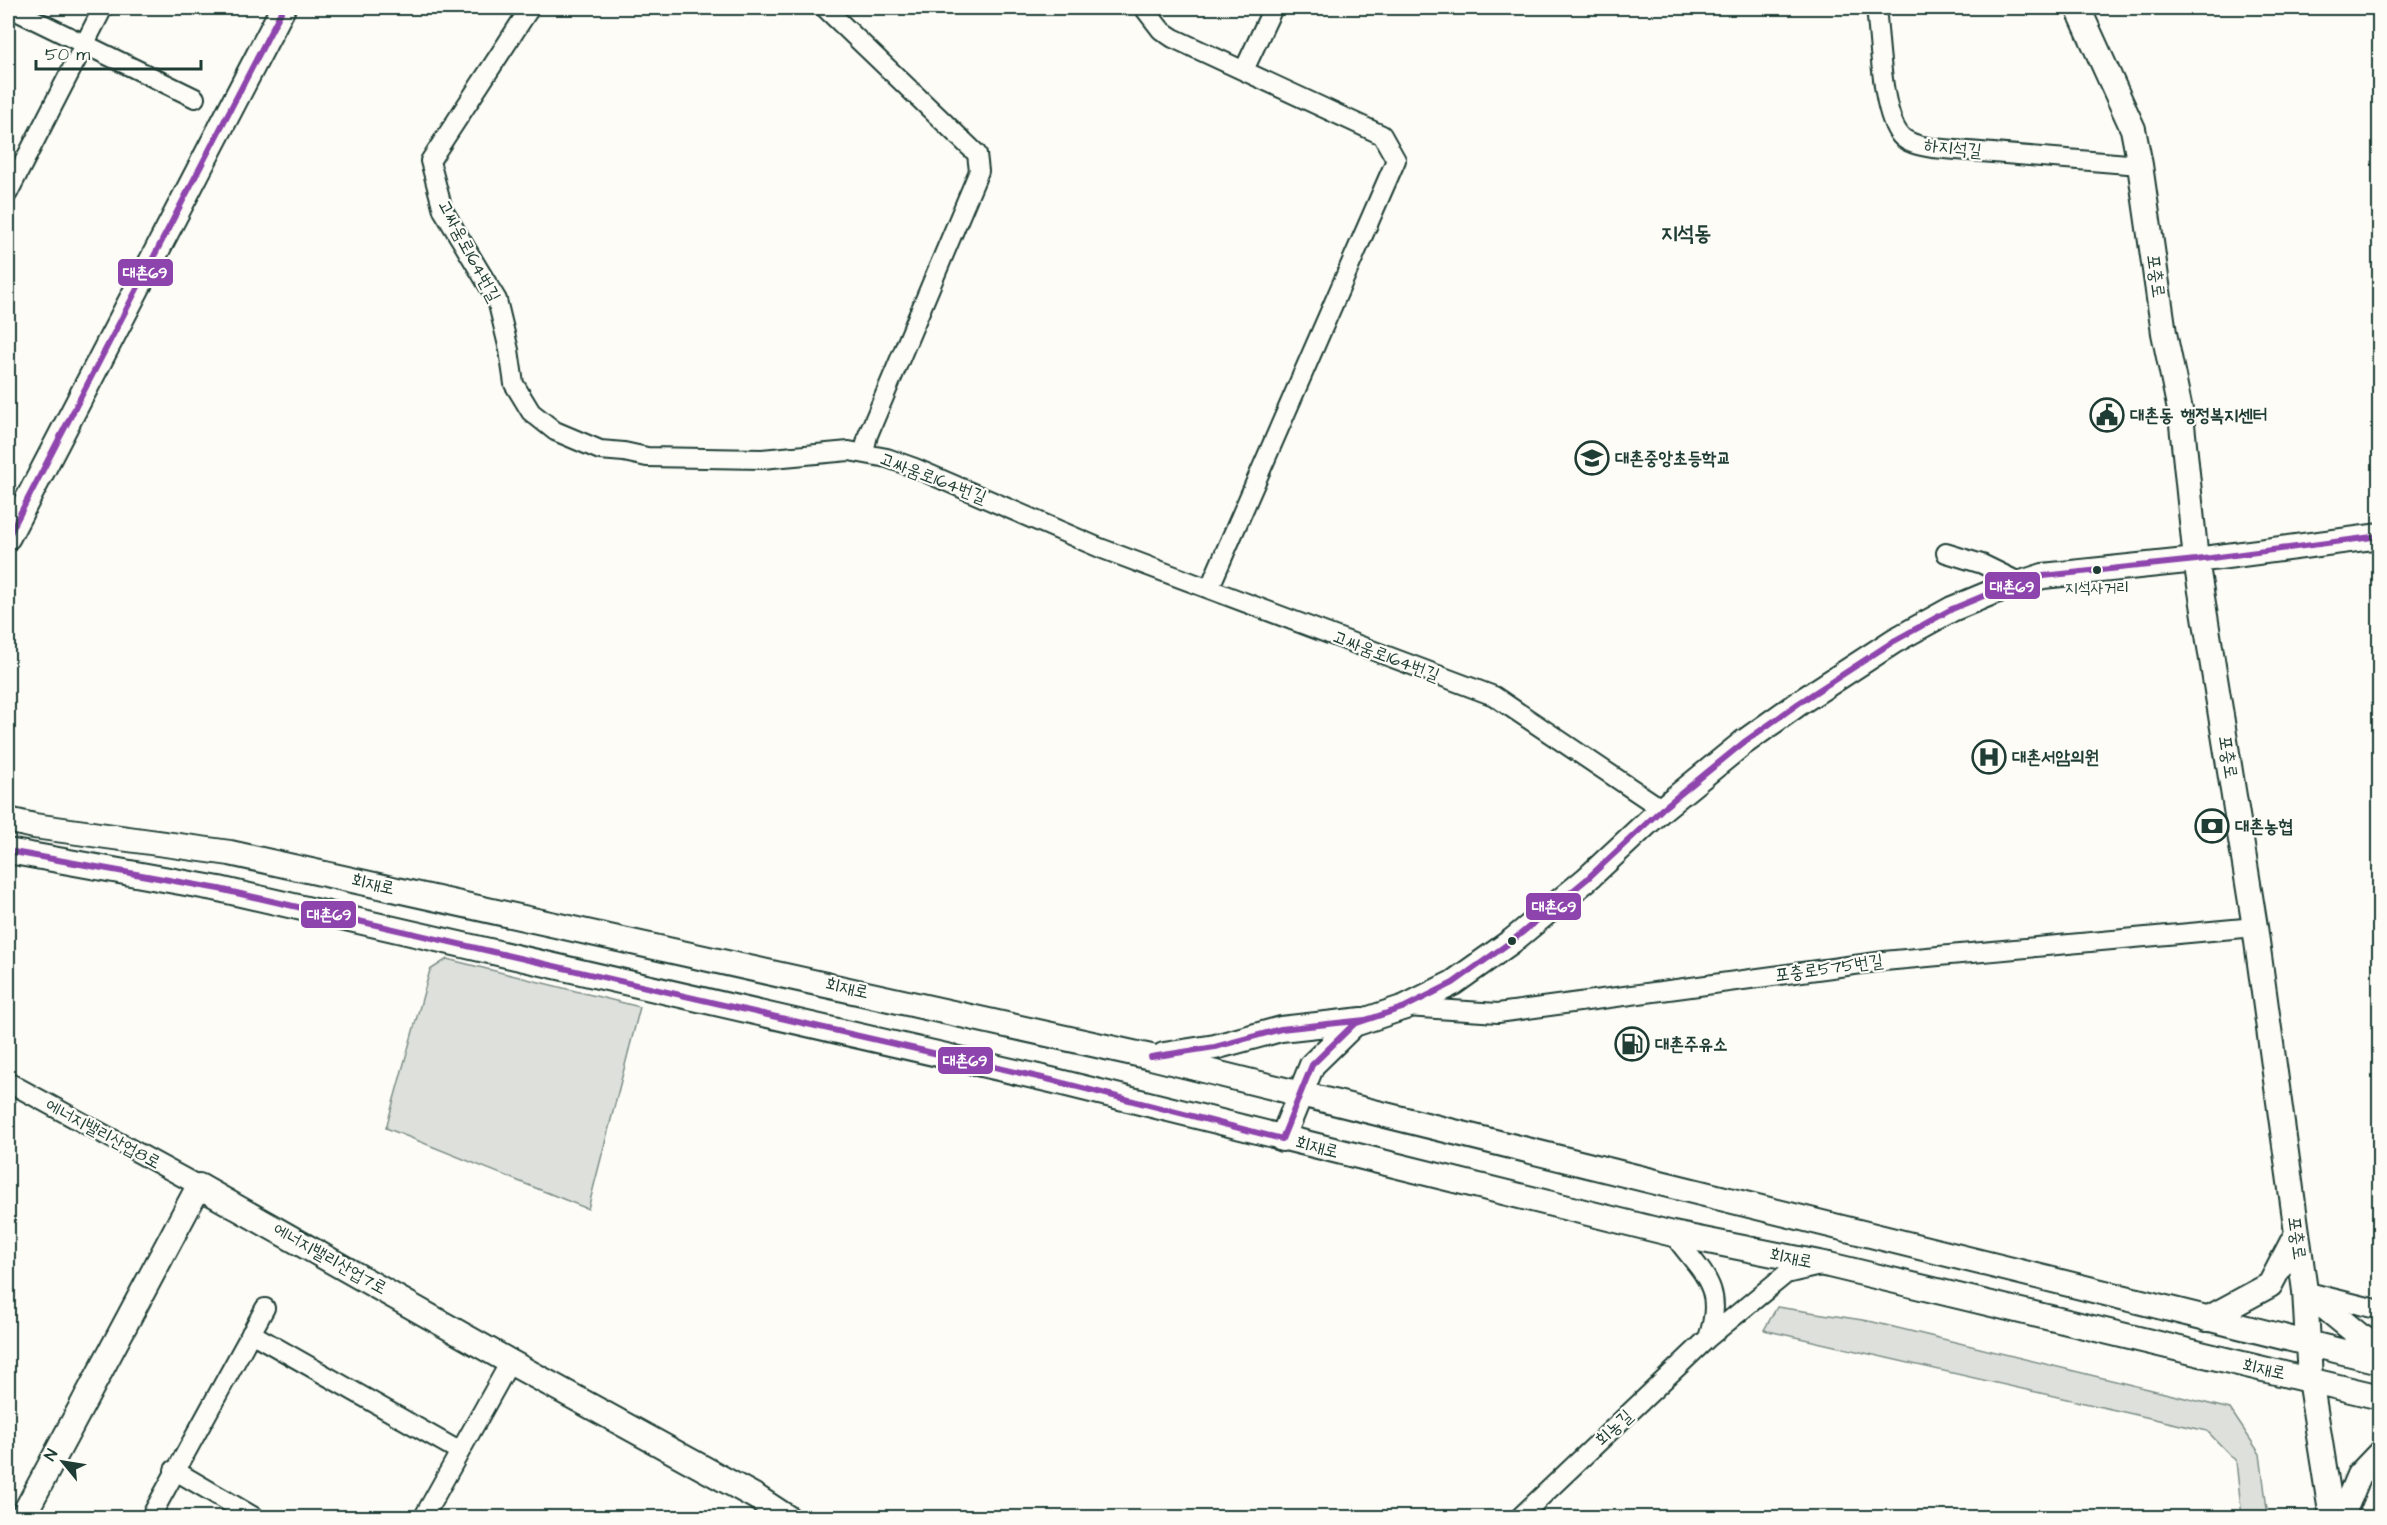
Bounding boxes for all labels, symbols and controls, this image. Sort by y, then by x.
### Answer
scale bar [36,33,201,71]
text: 50 m [45,42,90,67]
street label: 하지석길 [1923,133,1984,164]
street label: 고싸움로164번길 [431,195,507,307]
district label: 지석동 [1661,219,1711,248]
street label: 포충로 [2141,253,2171,299]
line badge: 대촌69 [117,258,174,287]
text: 대촌69 [123,262,167,284]
public building icon: 대촌동 행정복지센터 [2089,397,2125,433]
place label: 대촌동 행정복지센터 [2130,403,2268,428]
school or university icon: 대촌중앙초등학교 [1574,440,1610,476]
street label: 고싸움로164번길 [876,446,991,510]
place label: 대촌중앙초등학교 [1615,446,1731,471]
marker: 지석사거리 [2091,564,2103,576]
line badge: 대촌69 [1984,571,2041,600]
text: 대촌69 [1990,576,2034,598]
place label: 지석사거리 [2065,577,2129,599]
street label: 고싸움로164번길 [1329,624,1444,688]
street label: 포충로 [2212,734,2244,780]
hospital icon: 대촌서암의원 [1971,739,2007,775]
place label: 대촌서암의원 [2012,745,2099,770]
bank icon: 대촌농협 [2194,808,2230,844]
place label: 대촌농협 [2235,814,2293,839]
street label: 회재로 [349,867,397,901]
line badge: 대촌69 [1525,892,1582,921]
text: 대촌69 [1532,896,1576,918]
line badge: 대촌69 [300,900,357,929]
text: 대촌69 [307,904,351,926]
unlabelled marker [1506,935,1518,947]
street label: 포충로575번길 [1773,948,1885,988]
street label: 회재로 [823,971,871,1005]
fuel station icon: 대촌주유소 [1614,1026,1650,1062]
place label: 대촌주유소 [1655,1032,1727,1057]
line badge: 대촌69 [937,1046,994,1075]
text: 대촌69 [943,1050,987,1072]
street label: 에너지밸리산업8로 [41,1093,165,1175]
street label: 회재로 [1293,1130,1341,1164]
street label: 포충로 [2282,1215,2312,1261]
street label: 에너지밸리산업7로 [268,1217,392,1301]
street label: 회재로 [1767,1242,1815,1274]
street label: 회재로 [2240,1352,2288,1386]
street label: 회농길 [1590,1404,1639,1452]
north arrow [33,1432,93,1492]
text: N [39,1445,63,1465]

